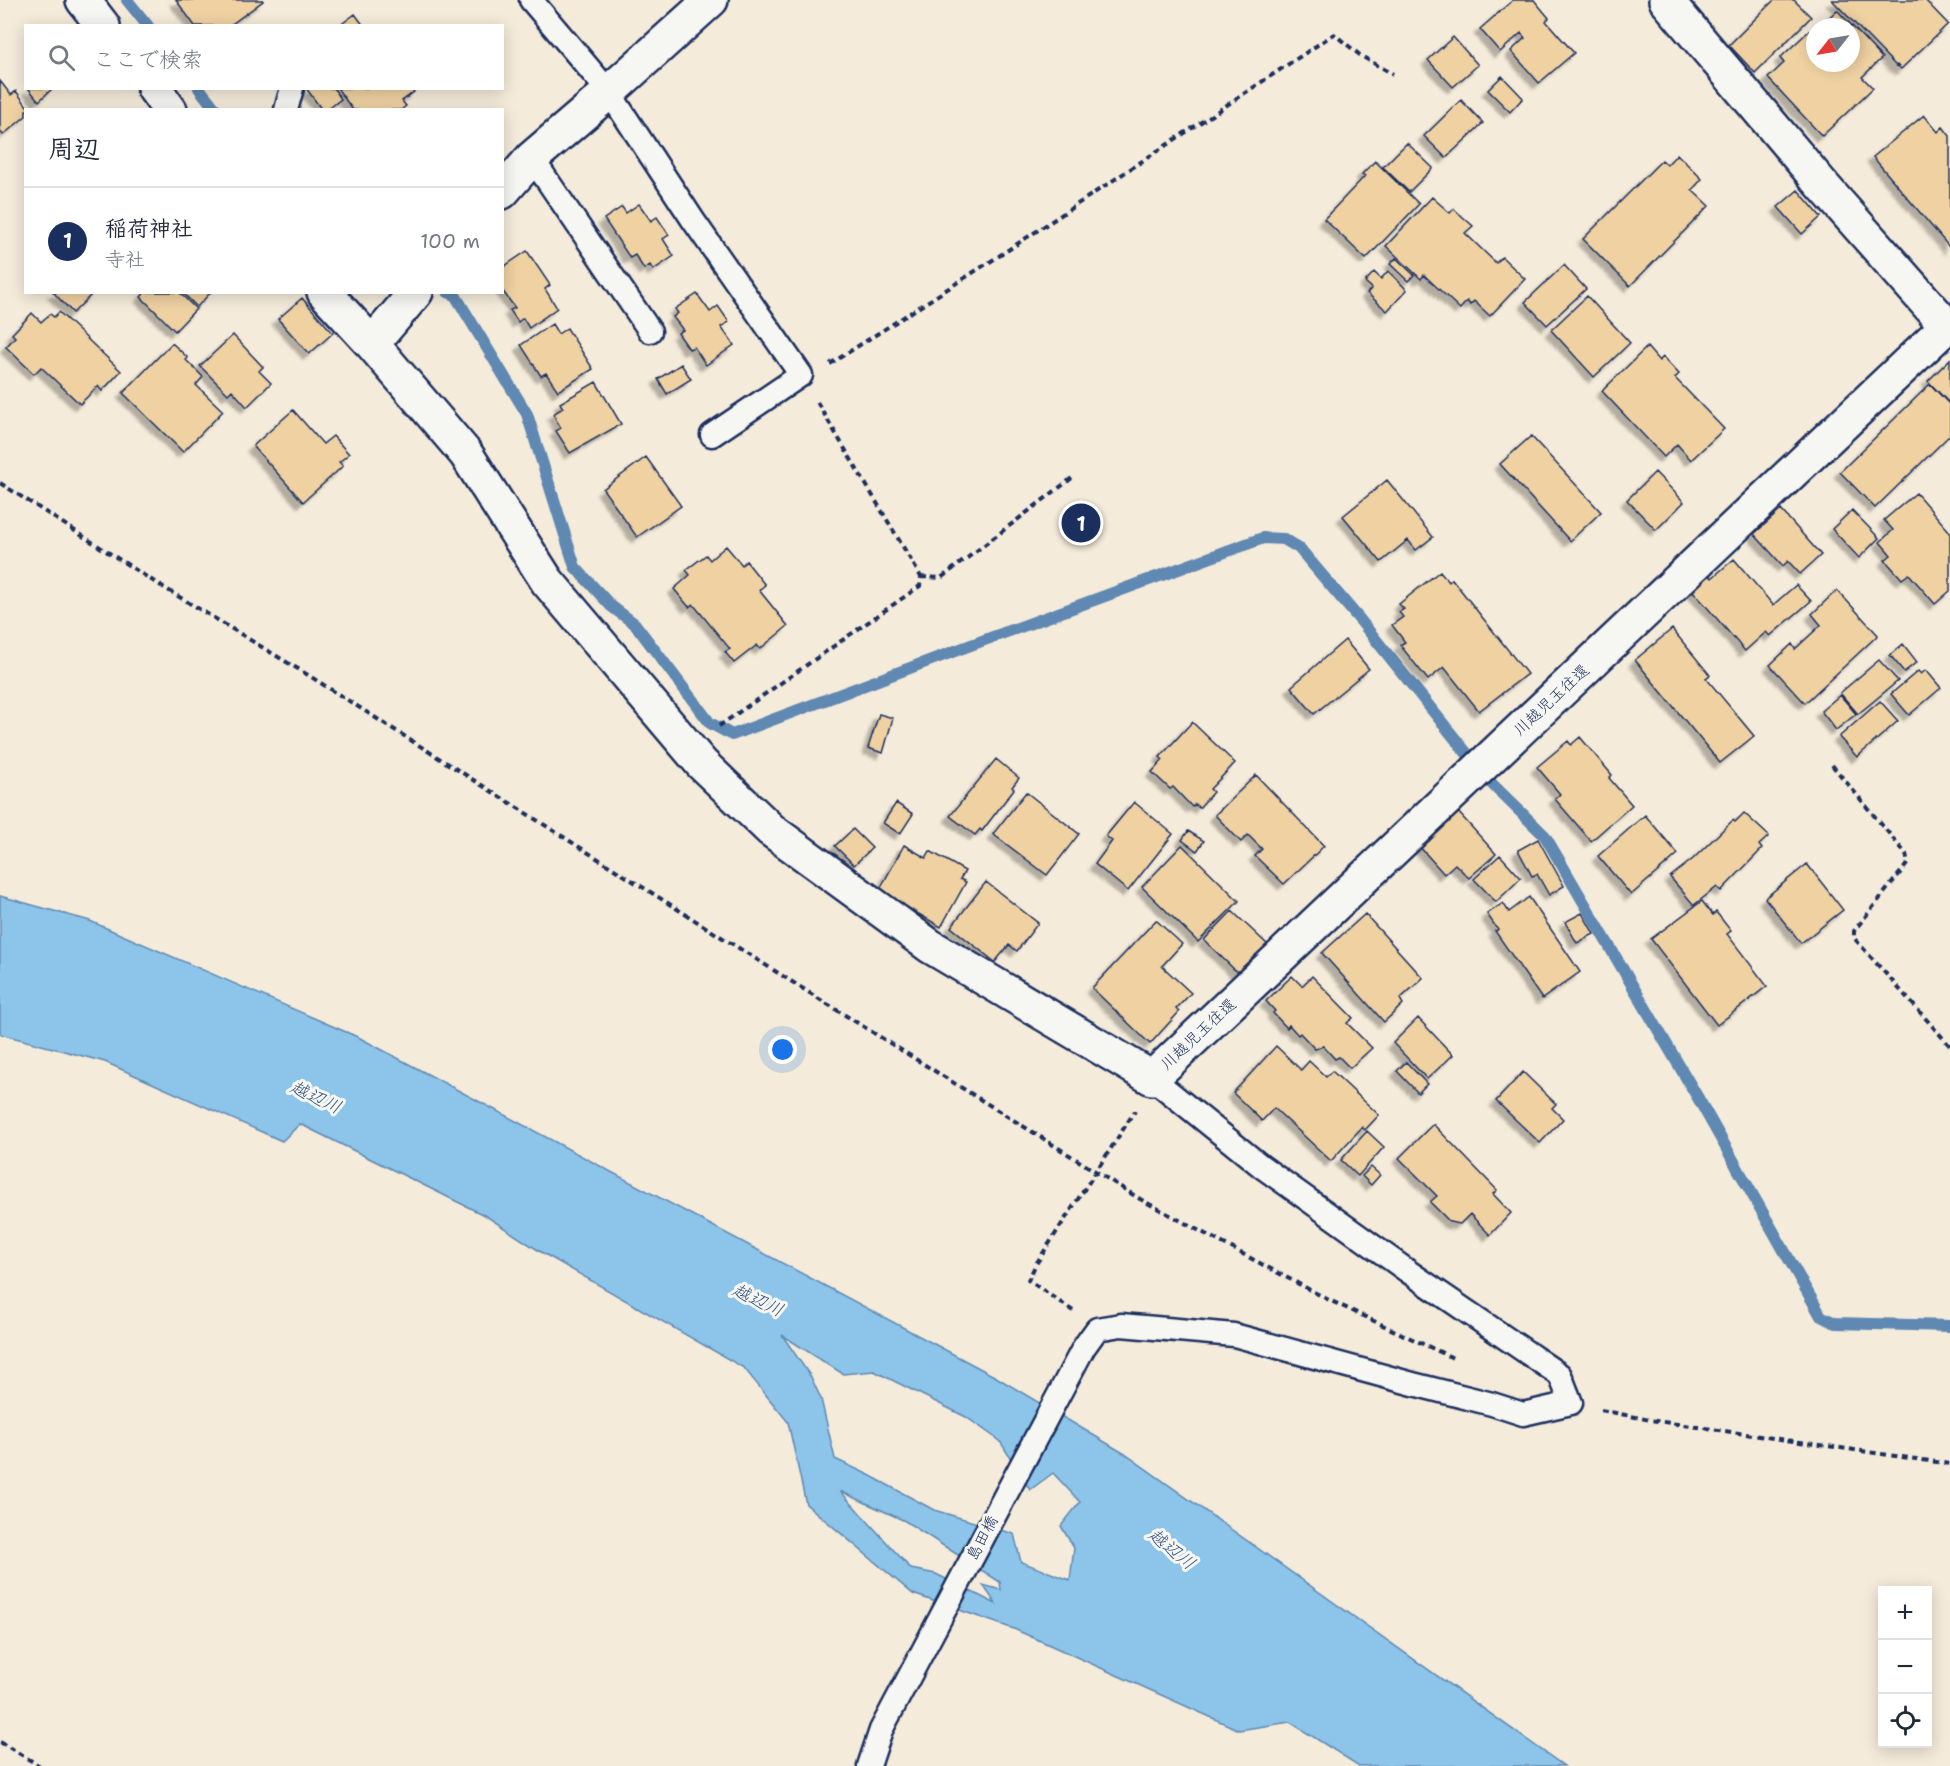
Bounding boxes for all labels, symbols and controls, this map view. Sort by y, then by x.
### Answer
north arrow [1806,18,1860,72]
search box [24,24,504,90]
icon: search [45,41,78,74]
text: ここで検索 [93,45,203,74]
text: 周辺 [48,131,100,166]
text: 稲荷神社 [105,214,193,243]
text: 1 [63,228,72,254]
text: 100 m [420,228,480,254]
text: 寺社 [105,246,145,272]
pin: 1 [1062,500,1100,546]
street label: 川越児玉往還 [1509,660,1593,740]
street label: 川越児玉往還 [1156,994,1240,1074]
your location [768,1035,797,1064]
water label: 越辺川 [286,1074,346,1119]
water label: 越辺川 [728,1277,788,1322]
street label: 島田橋 [961,1512,1003,1564]
water label: 越辺川 [1143,1522,1201,1575]
map controls [1878,1586,1932,1748]
button: + [1878,1586,1932,1640]
button: − [1878,1640,1932,1694]
button: locate [1878,1694,1932,1748]

